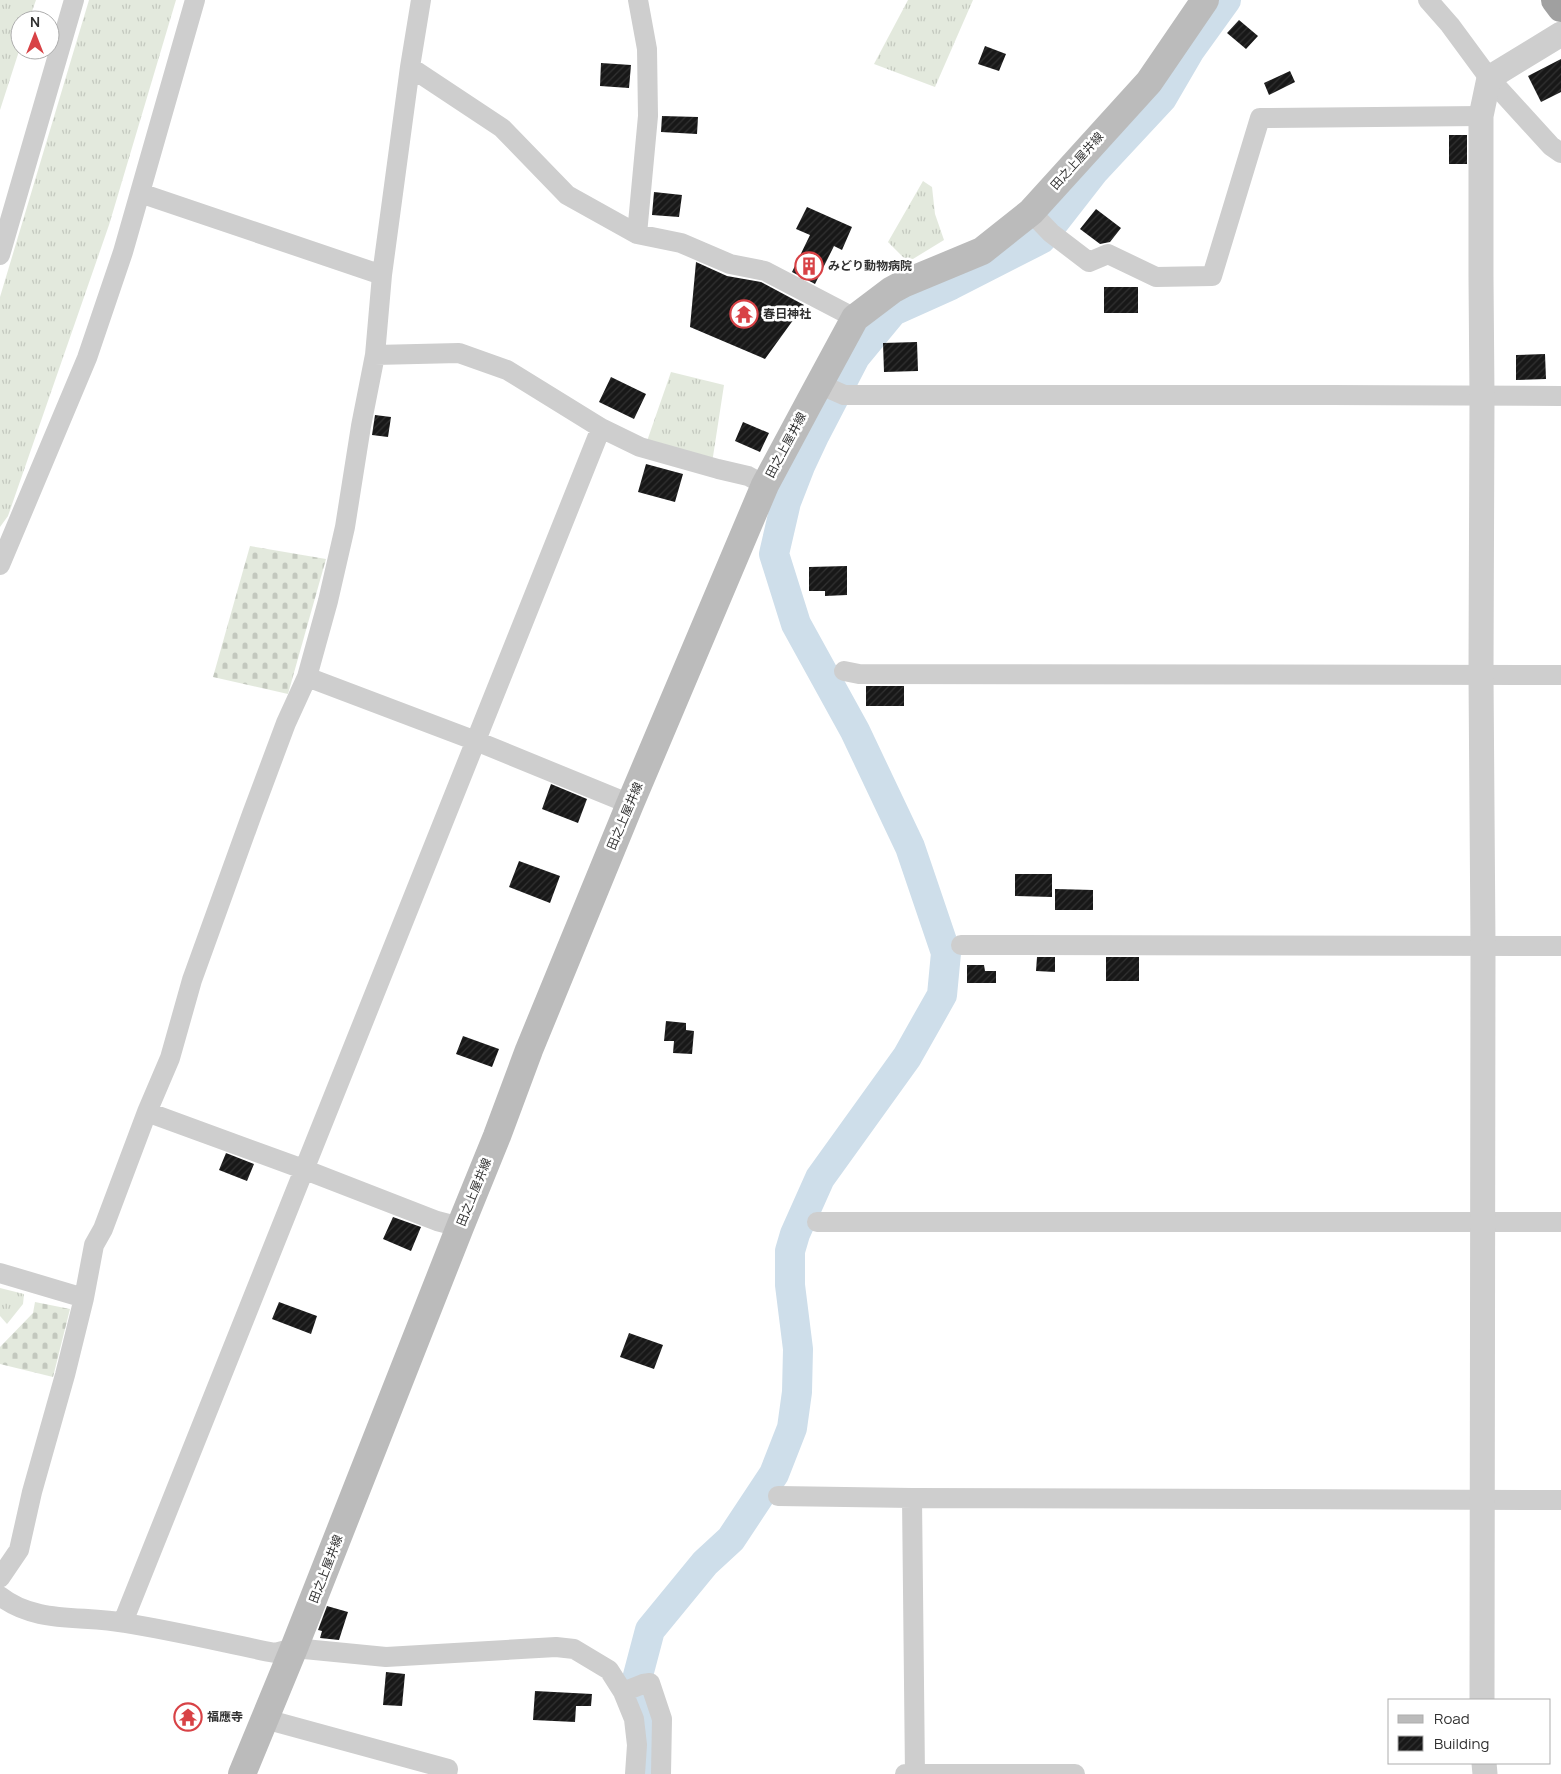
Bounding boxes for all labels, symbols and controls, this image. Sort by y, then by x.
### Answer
north arrow [10,10,60,60]
text: N [30,12,40,31]
street label: 田之上屋井線 [1046,128,1107,193]
building icon: みどり動物病院 [794,251,824,281]
place label: みどり動物病院 [828,257,912,274]
temple icon: 春日神社 [729,299,759,329]
place label: 春日神社 [763,305,811,322]
street label: 田之上屋井線 [761,409,810,481]
street label: 田之上屋井線 [603,779,646,852]
street label: 田之上屋井線 [452,1155,495,1228]
street label: 田之上屋井線 [305,1532,346,1605]
legend [1388,1699,1551,1764]
temple icon: 福應寺 [173,1702,203,1732]
place label: 福應寺 [207,1708,243,1725]
text: Road [1434,1708,1470,1729]
text: Building [1434,1733,1489,1754]

